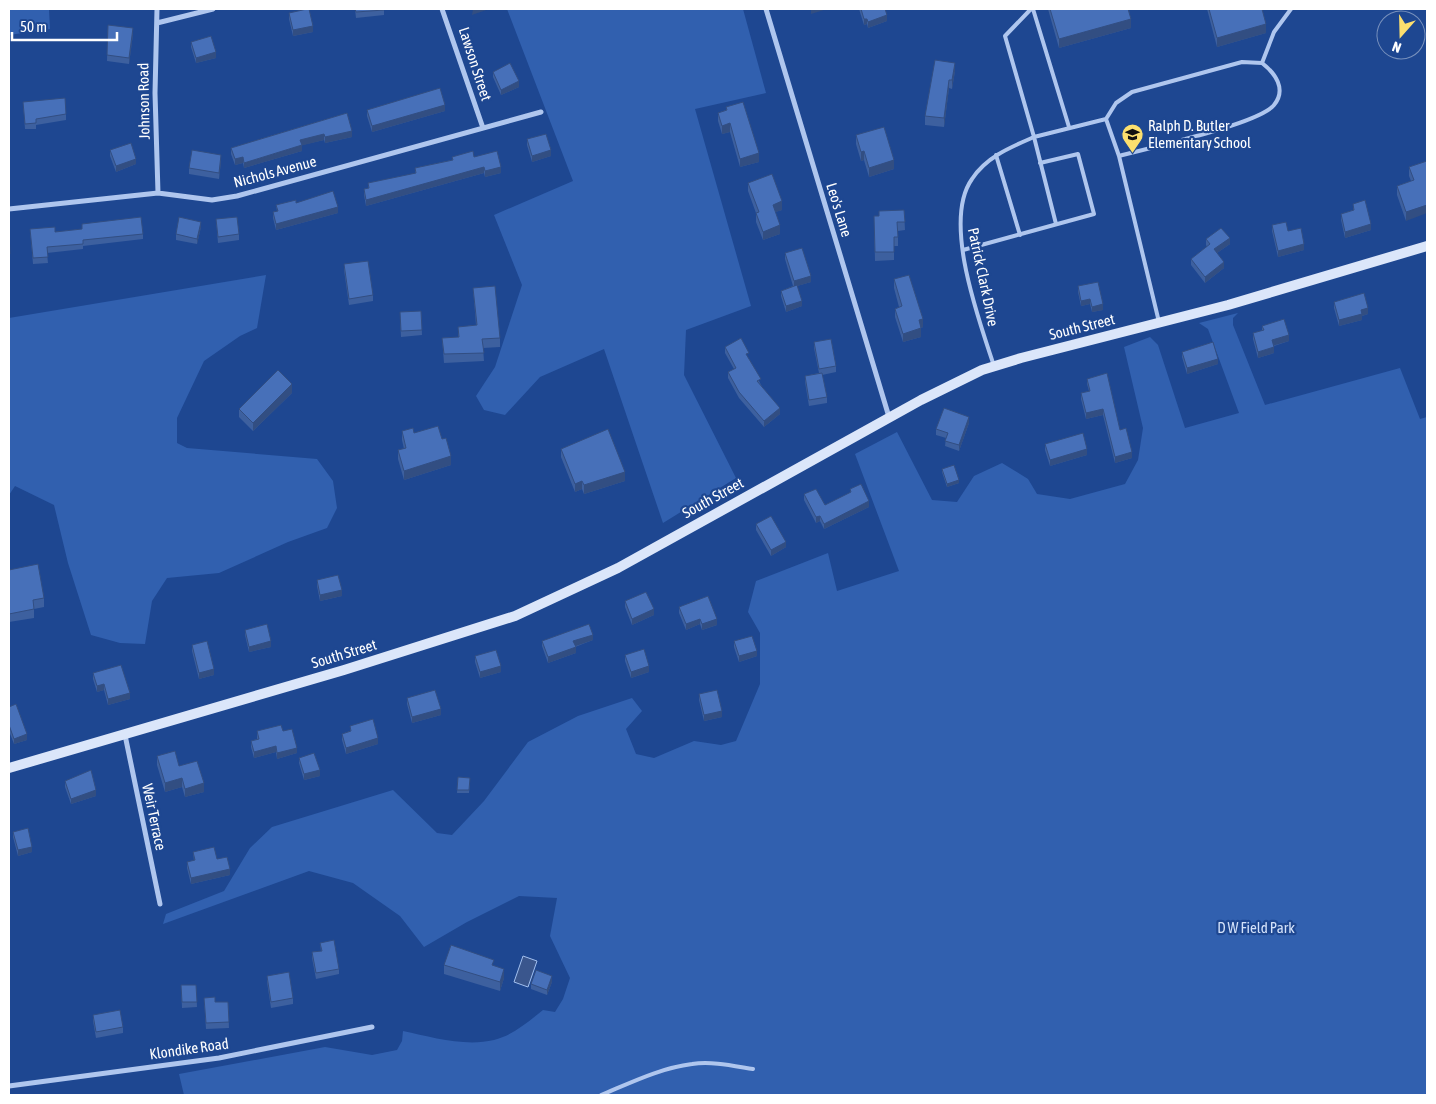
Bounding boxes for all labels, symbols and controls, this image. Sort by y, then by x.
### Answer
scale bar [12,10,118,42]
north arrow [1376,10,1426,60]
text: 50 m [20,18,47,35]
street label: Lawson Street [456,25,495,103]
text: N [1390,38,1403,56]
street label: Johnson Road [134,63,153,140]
place label: Ralph D. Butler Elementary School [1148,117,1251,151]
school or university icon: Ralph D. Butler Elementary School [1120,123,1144,154]
street label: Nichols Avenue [232,152,318,191]
street label: Leo's Lane [823,181,856,239]
street label: Patrick Clark Drive [965,226,1002,328]
street label: South Street [1047,310,1117,343]
street label: South Street [679,474,746,521]
street label: South Street [309,636,378,671]
street label: Weir Terrace [139,782,170,852]
park label: D W Field Park [1217,919,1295,936]
street label: Klondike Road [148,1035,230,1062]

